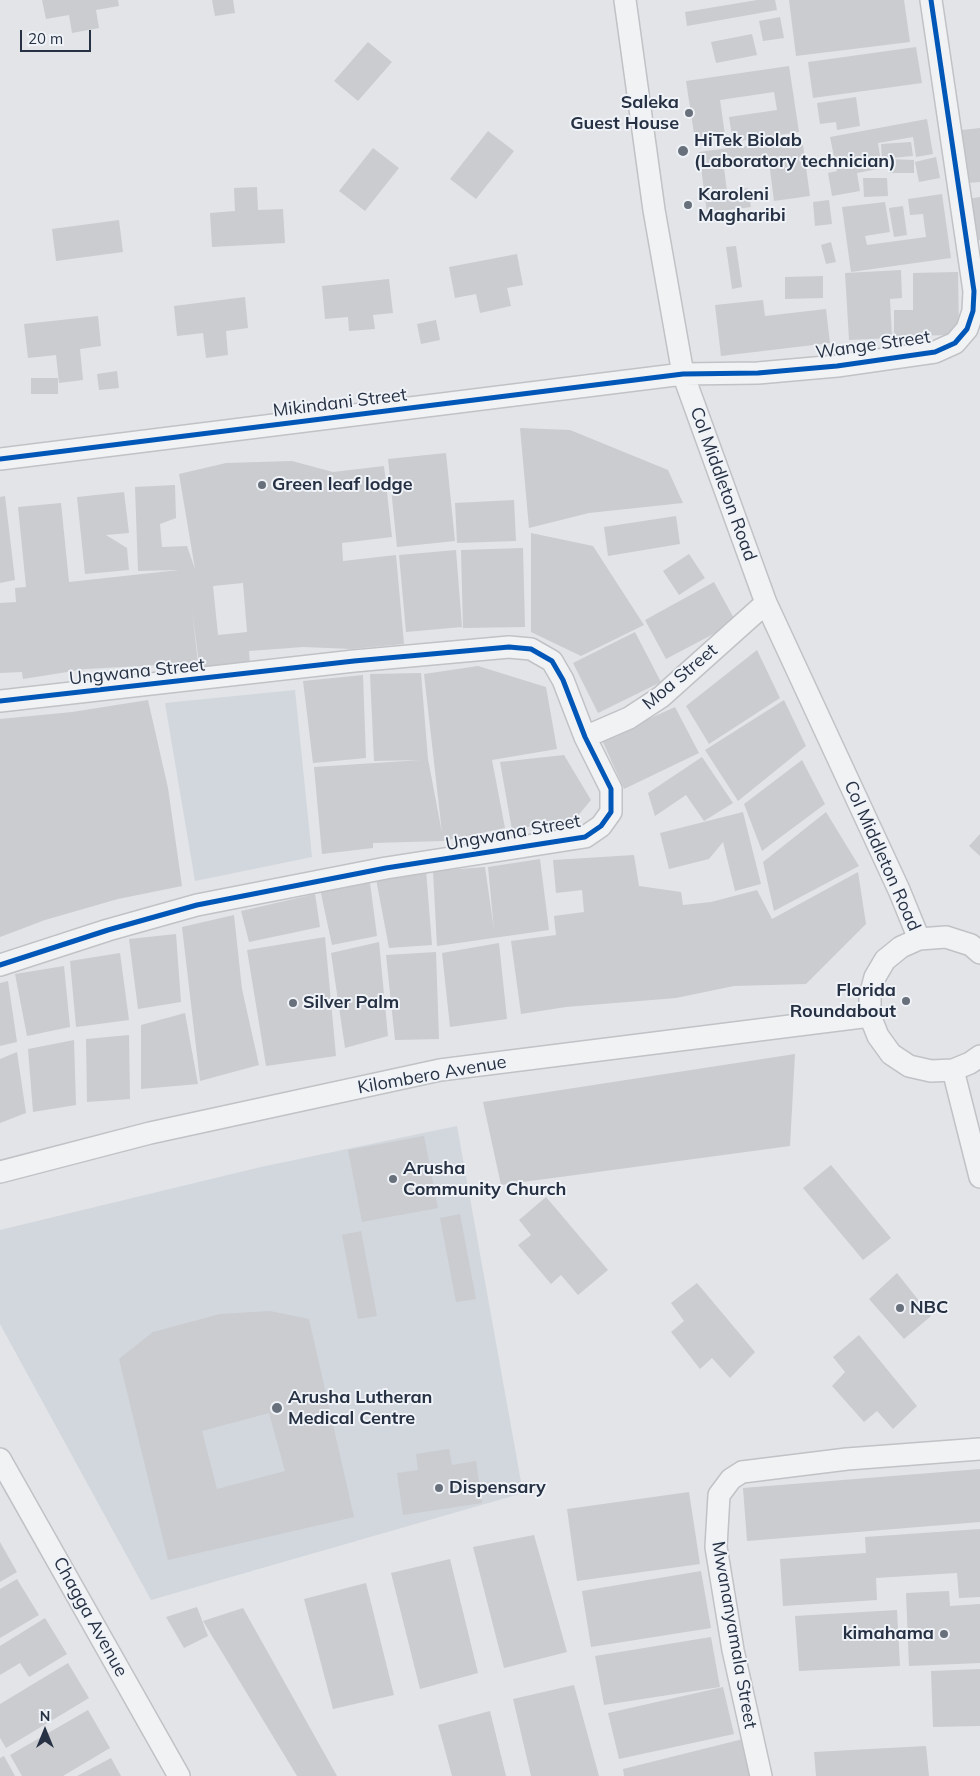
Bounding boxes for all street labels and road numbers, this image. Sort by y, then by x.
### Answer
street label: Wange Street [814,326,932,364]
street label: Mikindani Street [272,384,408,422]
street label: Col Middleton Road [685,404,761,564]
street label: Moa Street [638,639,722,715]
street label: Ungwana Street [68,654,206,690]
street label: Col Middleton Road [839,778,925,934]
street label: Ungwana Street [444,811,582,855]
street label: Kilombero Avenue [356,1051,508,1099]
street label: Mwananyamala Street [707,1540,761,1730]
street label: Chagga Avenue [48,1553,132,1681]

